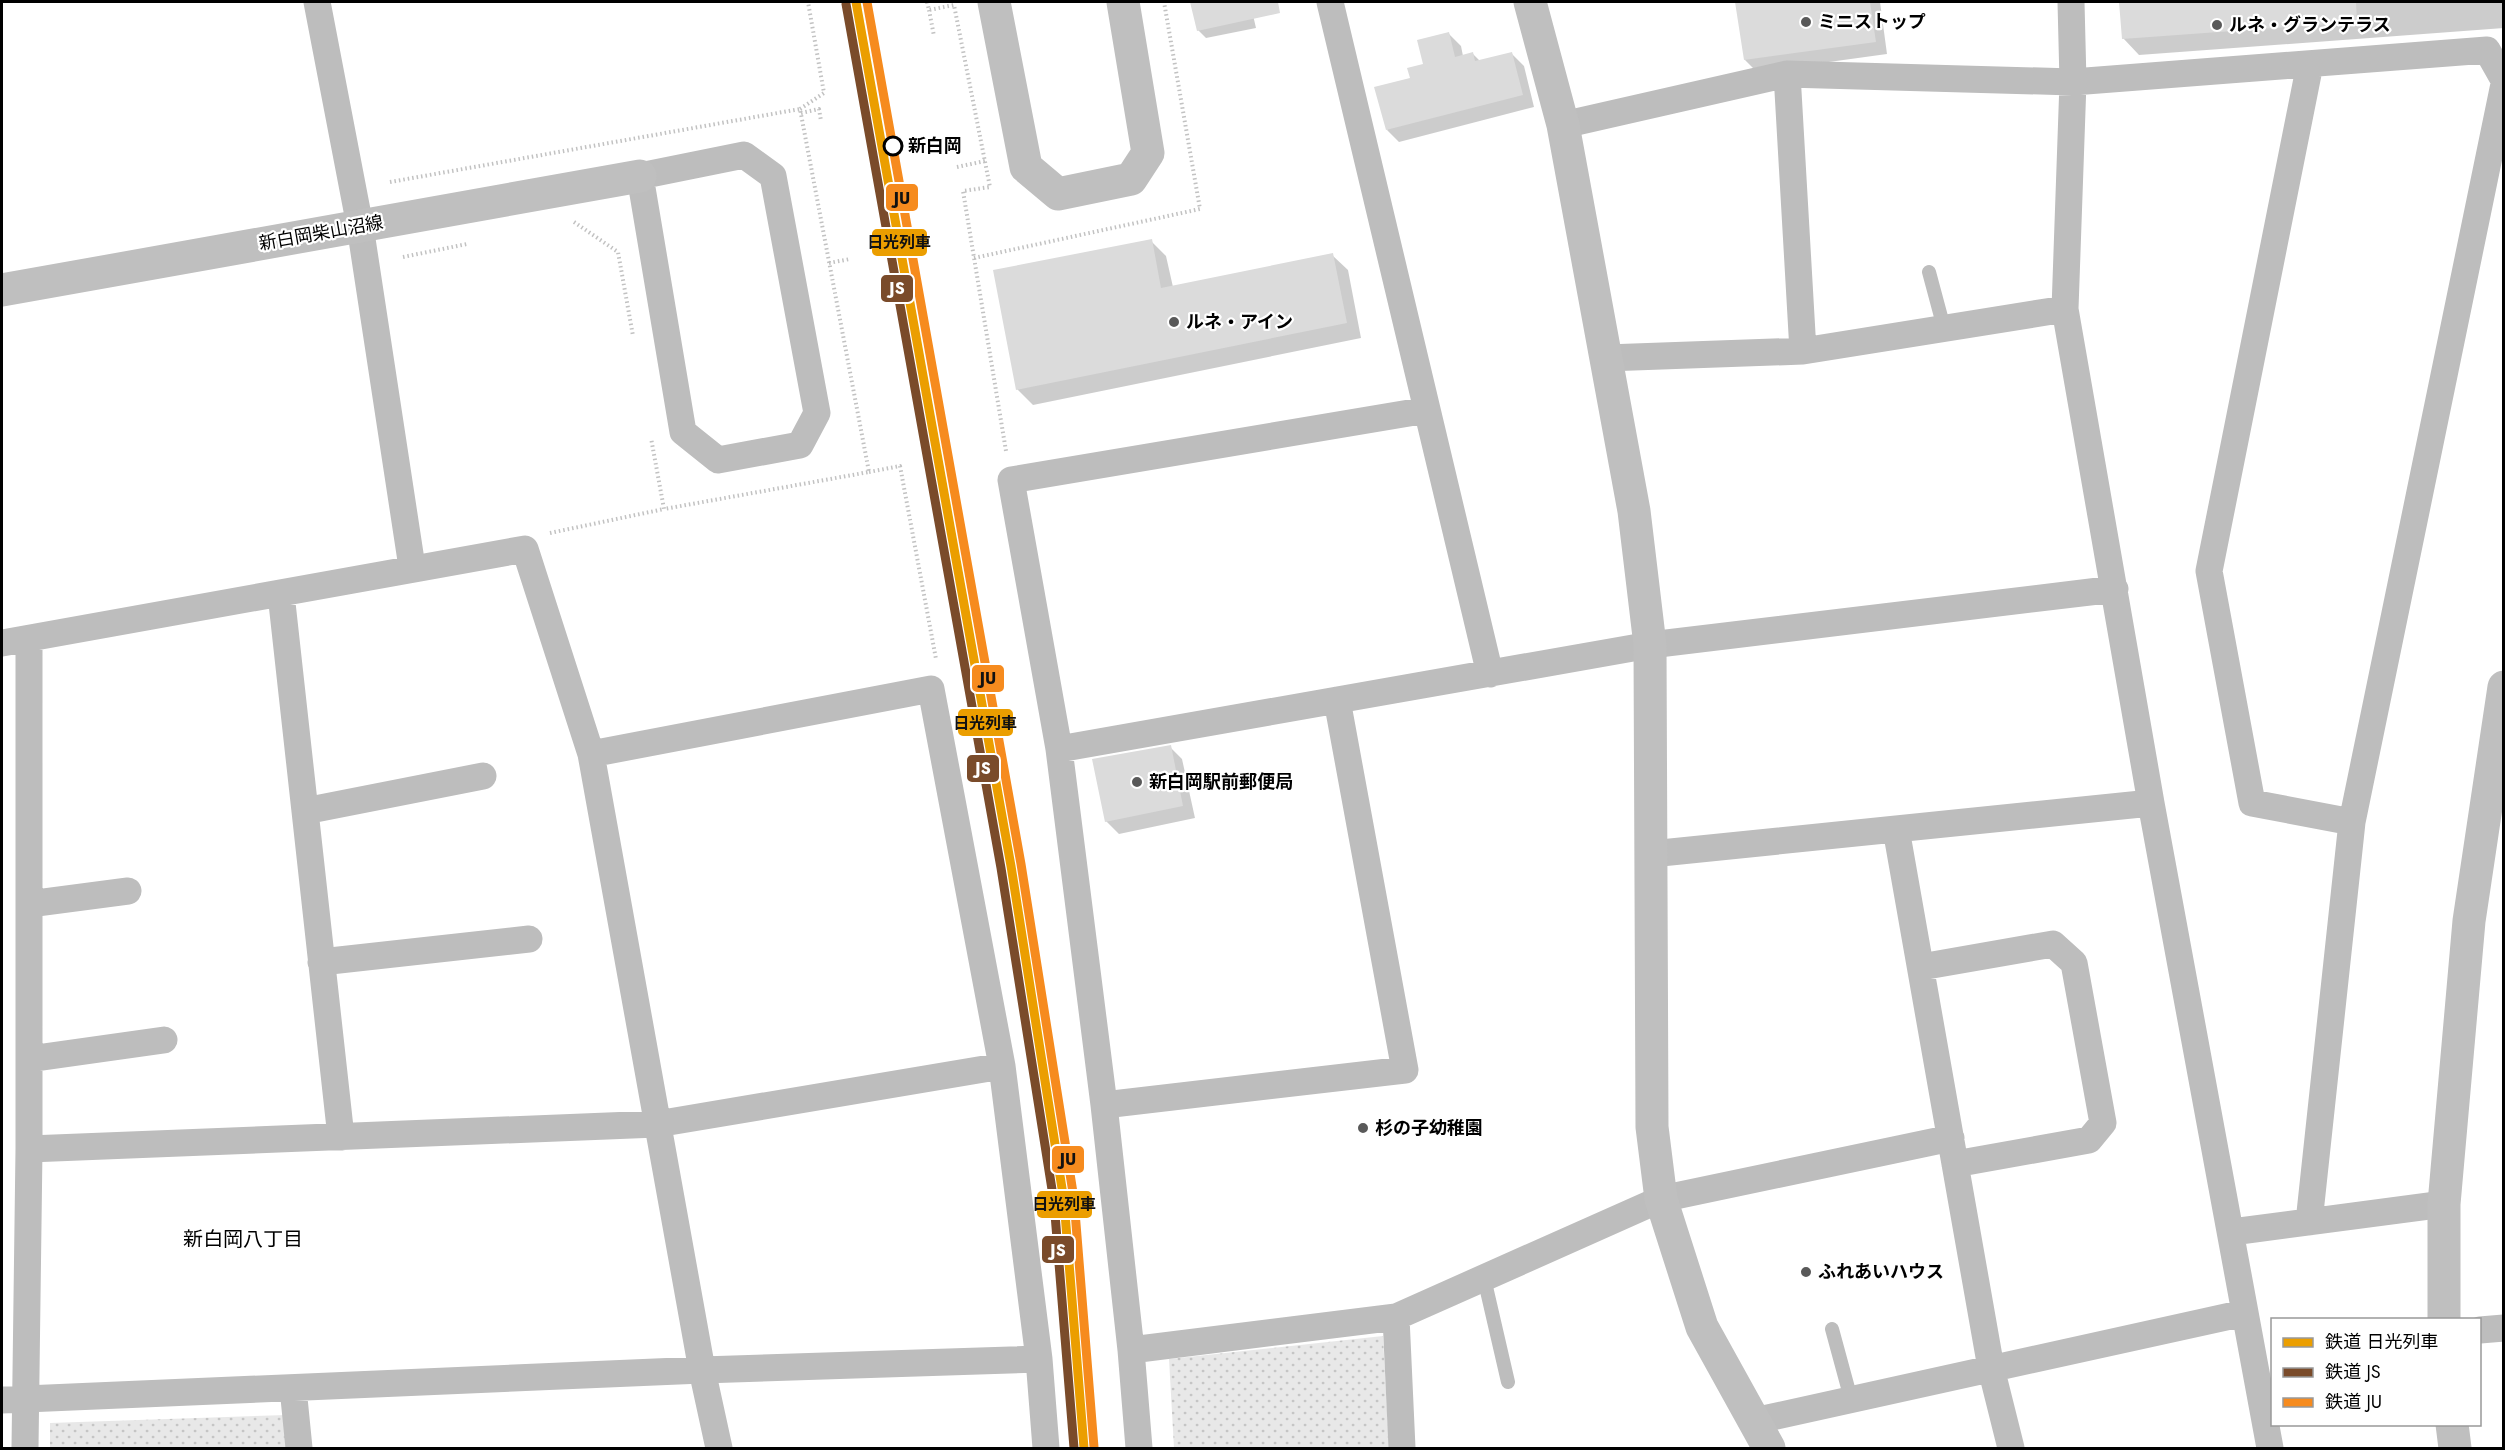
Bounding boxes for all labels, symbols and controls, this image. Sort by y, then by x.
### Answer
place label: ミニストップ [1818,9,1926,35]
place label: ルネ・グランテラス [2229,12,2391,38]
marker: ミニストップ [1799,15,1813,29]
marker: ルネ・グランテラス [2210,18,2224,32]
place label: 新白岡 [908,133,962,159]
marker: 新白岡 [883,136,903,156]
line badge: JU [885,183,919,212]
text: JU [891,187,910,210]
street label: 新白岡柴山沼線 [257,209,385,257]
line badge: 日光列車 [871,228,928,257]
text: 日光列車 [867,231,931,254]
line badge: JS [880,274,914,303]
text: JS [886,277,905,300]
place label: ルネ・アイン [1186,309,1293,335]
marker: ルネ・アイン [1167,315,1181,329]
line badge: JU [971,664,1005,693]
text: JU [977,667,996,690]
line badge: 日光列車 [957,708,1014,737]
text: 日光列車 [953,712,1017,735]
line badge: JS [966,754,1000,783]
text: JS [972,757,991,780]
place label: 新白岡駅前郵便局 [1149,769,1293,795]
marker: 新白岡駅前郵便局 [1130,775,1144,789]
place label: 杉の子幼稚園 [1375,1115,1483,1141]
marker: 杉の子幼稚園 [1356,1121,1370,1135]
line badge: JU [1051,1145,1085,1174]
text: JU [1057,1148,1076,1171]
line badge: 日光列車 [1036,1190,1093,1219]
text: 日光列車 [1032,1193,1096,1216]
district label: 新白岡八丁目 [183,1225,303,1254]
line badge: JS [1041,1235,1075,1264]
text: JS [1047,1239,1066,1262]
place label: ふれあいハウス [1818,1259,1944,1285]
marker: ふれあいハウス [1799,1265,1813,1279]
legend [2271,1318,2481,1426]
text: 鉄道 日光列車 [2325,1329,2438,1355]
text: 鉄道 JS [2325,1359,2381,1385]
text: 鉄道 JU [2325,1389,2382,1415]

